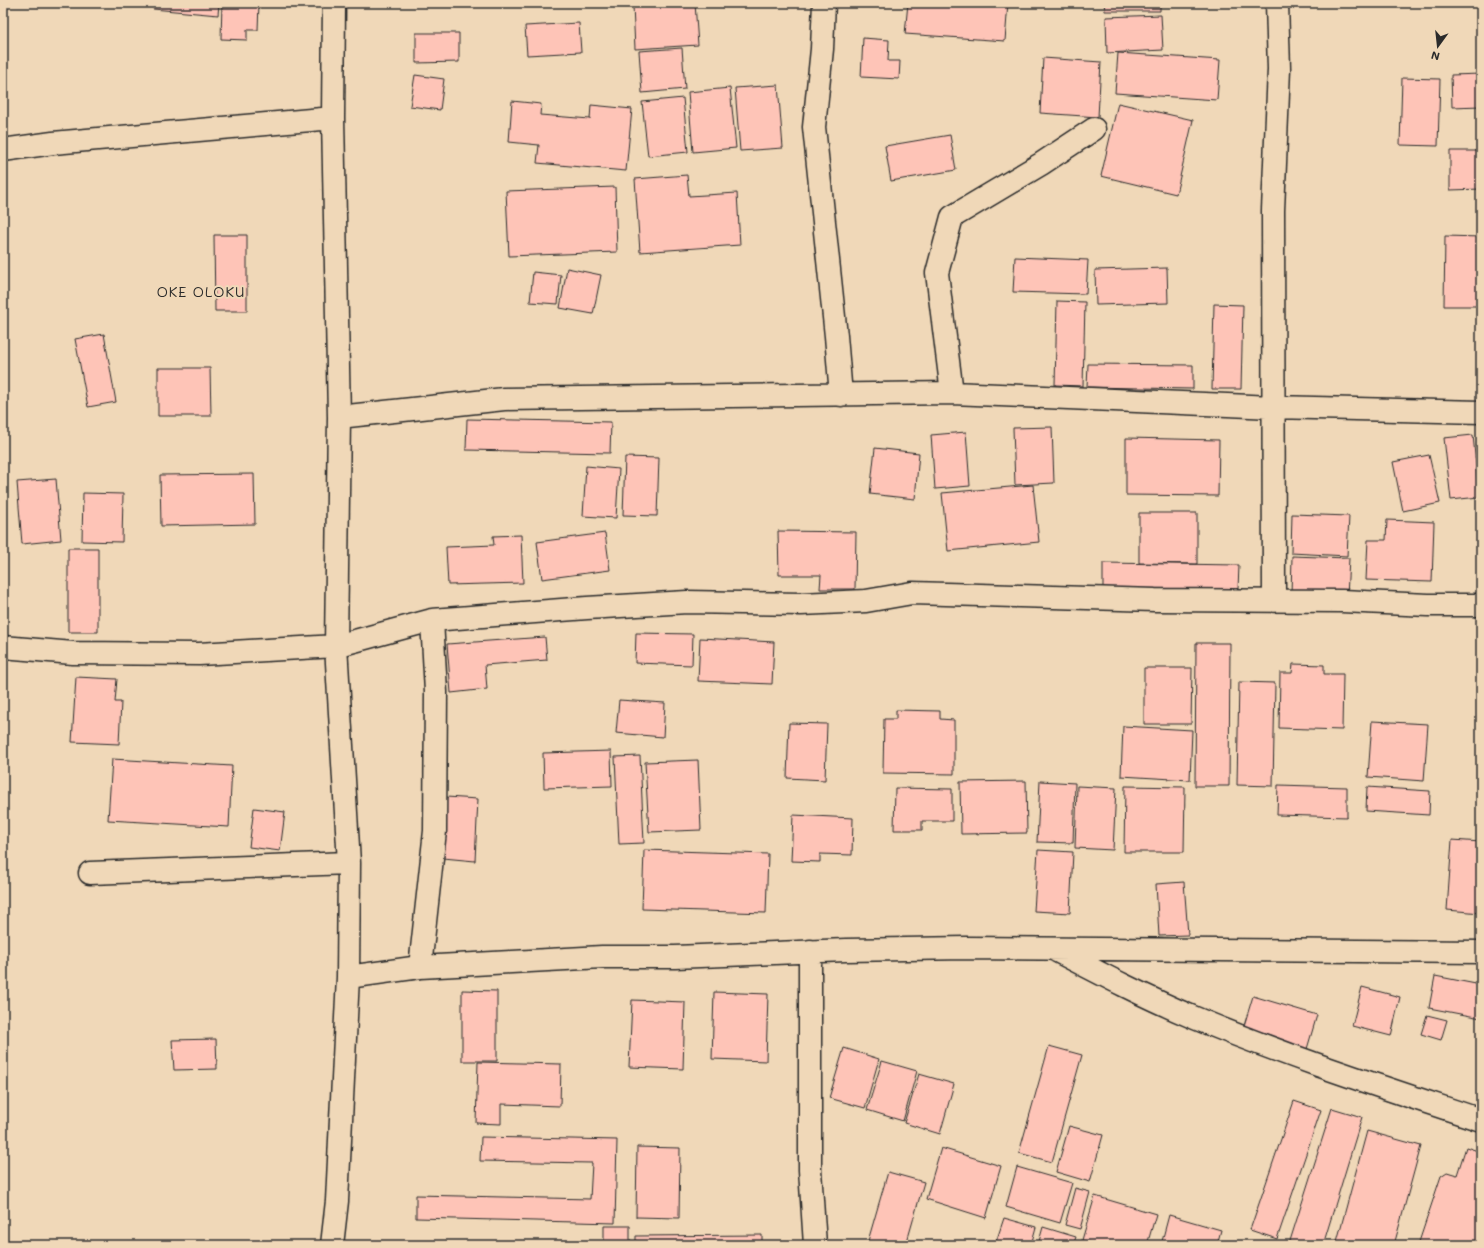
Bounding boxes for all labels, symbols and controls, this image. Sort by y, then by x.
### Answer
north arrow [1418,26,1458,66]
text: N [1429,48,1441,64]
district label: OKE OLOKU [157,282,245,301]

